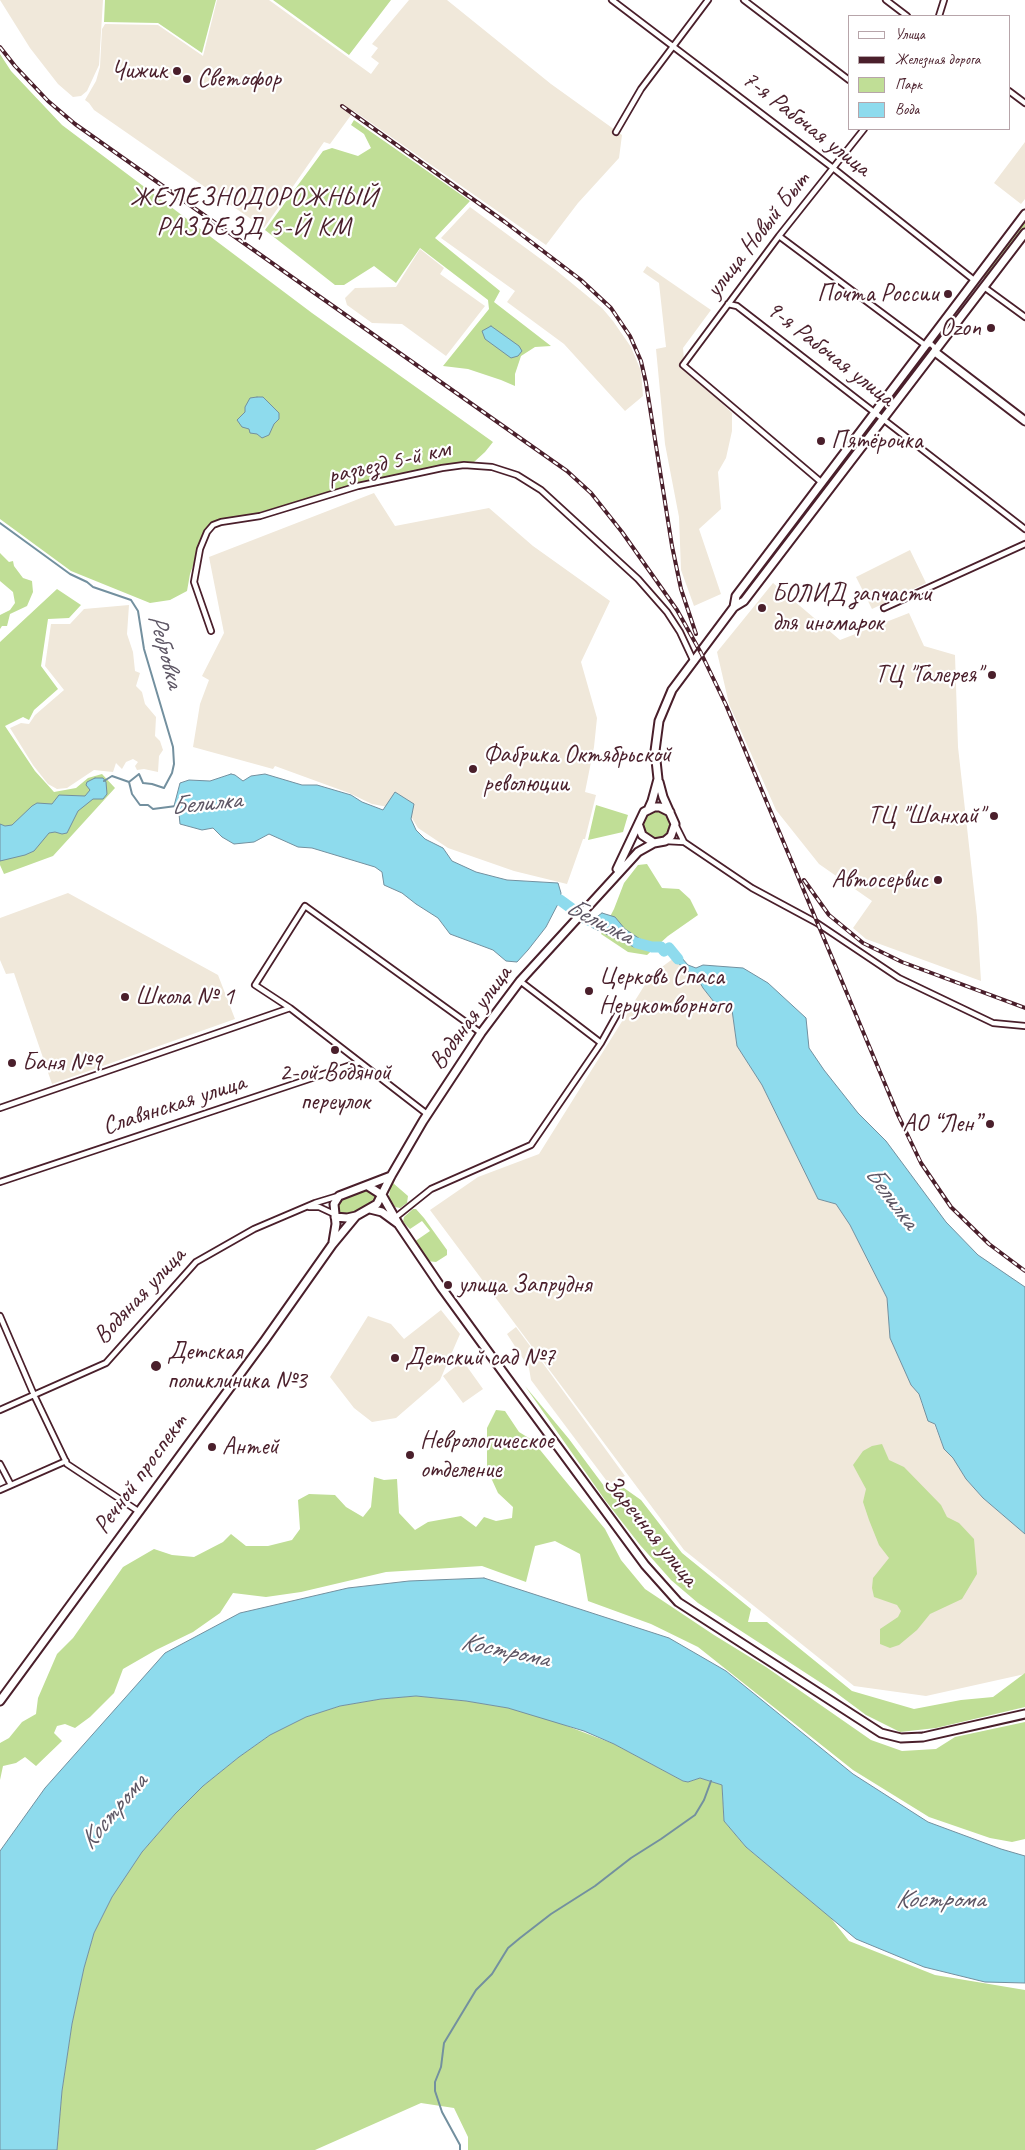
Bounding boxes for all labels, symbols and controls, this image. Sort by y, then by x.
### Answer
legend [848,15,1010,130]
text: Улица [895,25,925,44]
text: Железная дорога [895,50,980,69]
place label: Чижик [111,56,167,86]
place label: Светофор [197,64,281,94]
street label: 7-я Рабочая улица [736,64,876,184]
marker: Чижик [171,65,183,77]
marker: Светофор [181,73,193,85]
text: Парк [895,75,922,94]
text: Вода [895,100,919,119]
street label: улица Новый Быт [700,166,816,304]
district label: ЖЕЛЕЗНОДОРОЖНЫЙ РАЗЪЕЗД 5-Й КМ [128,182,380,244]
place label: Почта России [817,279,938,309]
marker: Почта России [942,288,954,300]
street label: 9-я Рабочая улица [760,294,900,414]
place label: Ozon [940,313,981,343]
marker: Ozon [985,322,997,334]
place label: Пятёрочка [831,426,923,456]
street label: разъезд 5-й км [325,434,453,492]
marker: Пятёрочка [815,435,827,447]
place label: БОЛИД запчасти для иномарок [772,579,931,638]
marker: БОЛИД запчасти для иномарок [756,602,768,614]
water label: Ребровка [140,611,190,691]
place label: ТЦ "Галерея" [875,660,982,690]
marker: ТЦ "Галерея" [986,669,998,681]
place label: Фабрика Октябрьской революции [483,740,671,799]
marker: Фабрика Октябрьской революции [467,763,479,775]
water label: Белилка [169,785,243,823]
place label: ТЦ "Шанхай" [868,801,984,831]
marker: ТЦ "Шанхай" [988,810,1000,822]
place label: Автосервис [831,865,928,895]
marker: Автосервис [932,874,944,886]
water label: Белилка [560,892,638,952]
street label: Водяная улица [423,960,519,1076]
place label: Церковь Спаса Нерукотворного [599,962,731,1021]
place label: Школа № 1 [135,982,234,1012]
marker: Церковь Спаса Нерукотворного [583,985,595,997]
marker: Школа № 1 [119,991,131,1003]
marker: 2-ой Водяной переулок [329,1044,341,1056]
place label: Баня №9 [22,1048,102,1078]
marker: Баня №9 [6,1057,18,1069]
place label: 2-ой Водяной переулок [279,1058,391,1117]
street label: Славянская улица [99,1068,249,1142]
place label: АО “Лен” [903,1109,980,1139]
marker: АО “Лен” [984,1118,996,1130]
water label: Белилка [857,1160,925,1236]
street label: Водяная улица [88,1241,192,1351]
place label: улица Запрудня [458,1270,591,1300]
marker: улица Запрудня [442,1279,454,1291]
place label: Детская поликлиника №3 [167,1337,307,1396]
place label: Детский сад №7 [405,1343,555,1373]
marker: Детский сад №7 [389,1352,401,1364]
marker: Детская поликлиника №3 [149,1359,163,1373]
street label: Речной проспект [87,1408,195,1540]
place label: Неврологическое отделение [420,1426,553,1485]
place label: Антей [222,1432,279,1462]
marker: Антей [206,1441,218,1453]
marker: Неврологическое отделение [404,1449,416,1461]
street label: Заречная улица [596,1469,704,1593]
water label: Кострома [458,1626,552,1676]
water label: Кострома [73,1768,155,1856]
water label: Кострома [895,1884,985,1916]

